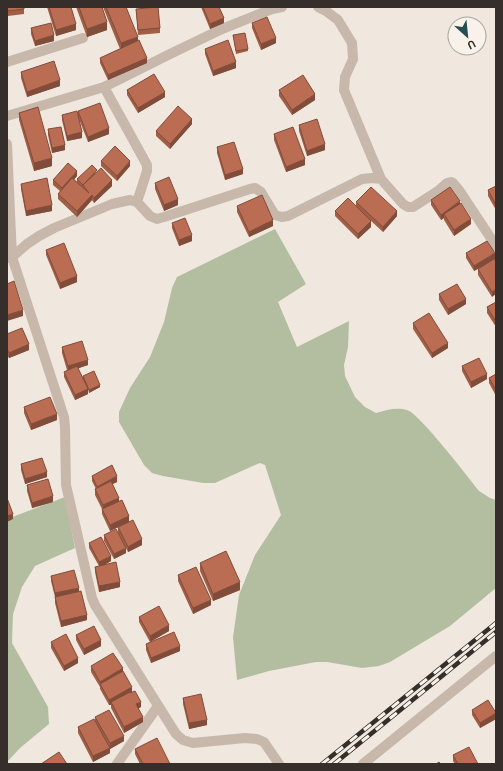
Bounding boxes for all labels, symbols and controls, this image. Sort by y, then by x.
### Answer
north arrow [447,16,487,56]
text: U [465,38,478,52]

